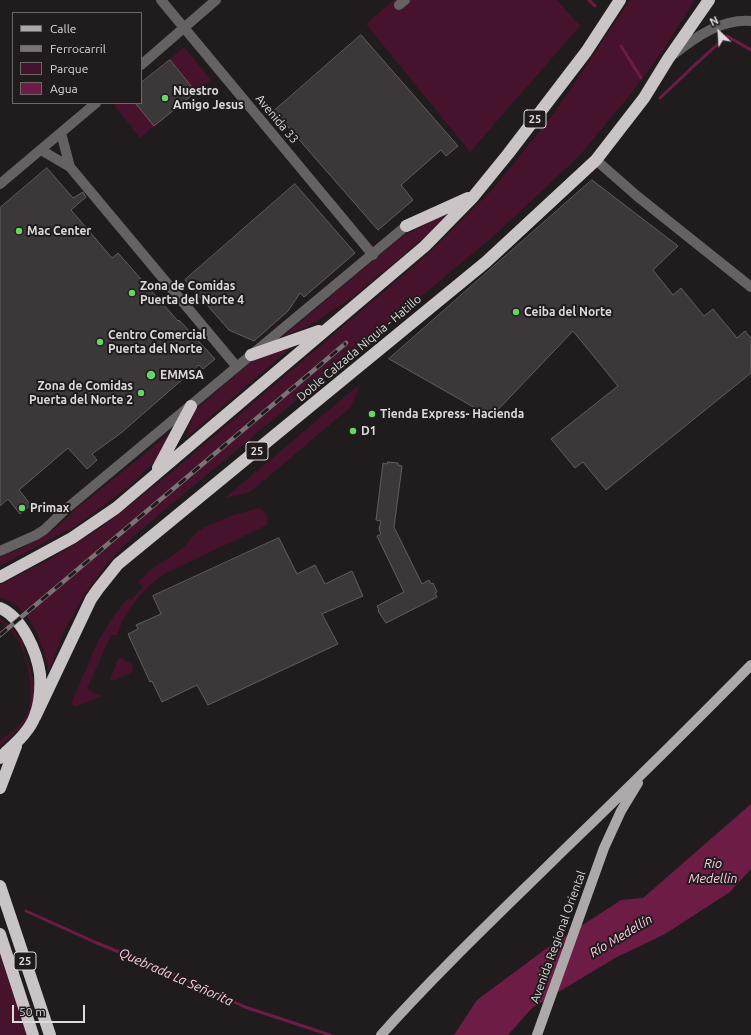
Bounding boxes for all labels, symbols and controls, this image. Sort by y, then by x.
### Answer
legend [12,12,142,104]
north arrow [699,12,739,52]
text: N [708,14,720,28]
text: Calle [50,22,76,35]
text: Ferrocarril [50,42,106,55]
text: Parque [50,62,88,75]
text: Agua [50,82,78,95]
place label: Nuestro Amigo Jesus [173,84,244,112]
street label: Avenida 33 [252,92,302,146]
marker: Nuestro Amigo Jesus [160,93,170,103]
road number: 25 [524,110,546,128]
place label: Mac Center [27,224,91,238]
marker: Mac Center [14,226,24,236]
place label: Zona de Comidas Puerta del Norte 4 [140,279,244,307]
marker: Zona de Comidas Puerta del Norte 4 [127,288,137,298]
street label: Doble Calzada Niquia - Hatillo [294,292,424,404]
place label: Ceiba del Norte [524,305,612,319]
marker: Ceiba del Norte [511,307,521,317]
place label: Centro Comercial Puerta del Norte [108,328,206,356]
marker: Centro Comercial Puerta del Norte [95,337,105,347]
place label: EMMSA [160,368,204,382]
marker: EMMSA [145,369,157,381]
place label: Zona de Comidas Puerta del Norte 2 [29,379,133,407]
marker: Zona de Comidas Puerta del Norte 2 [136,388,146,398]
place label: Tienda Express- Hacienda [380,407,524,421]
marker: Tienda Express- Hacienda [367,409,377,419]
place label: D1 [361,424,377,438]
marker: D1 [348,426,358,436]
road number: 25 [246,442,268,460]
place label: Primax [30,501,69,515]
marker: Primax [17,503,27,513]
water label: Rio Medellin [688,856,738,887]
street label: Avenida Regional Oriental [527,869,589,1005]
water label: Río Medellín [587,911,655,961]
water label: Quebrada La Señorita [116,945,236,1009]
road number: 25 [14,952,36,970]
scale bar [14,997,87,1023]
text: 50 m [19,1005,46,1018]

